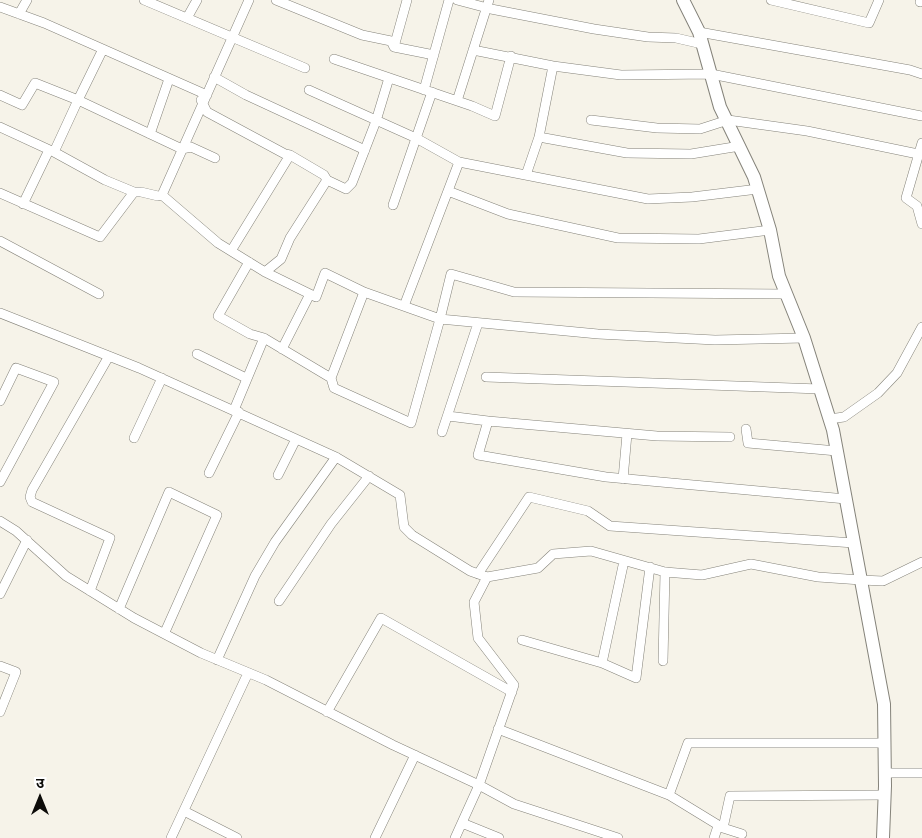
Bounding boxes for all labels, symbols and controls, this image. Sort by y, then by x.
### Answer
north arrow [15,773,65,823]
text: उ [36,774,44,792]

